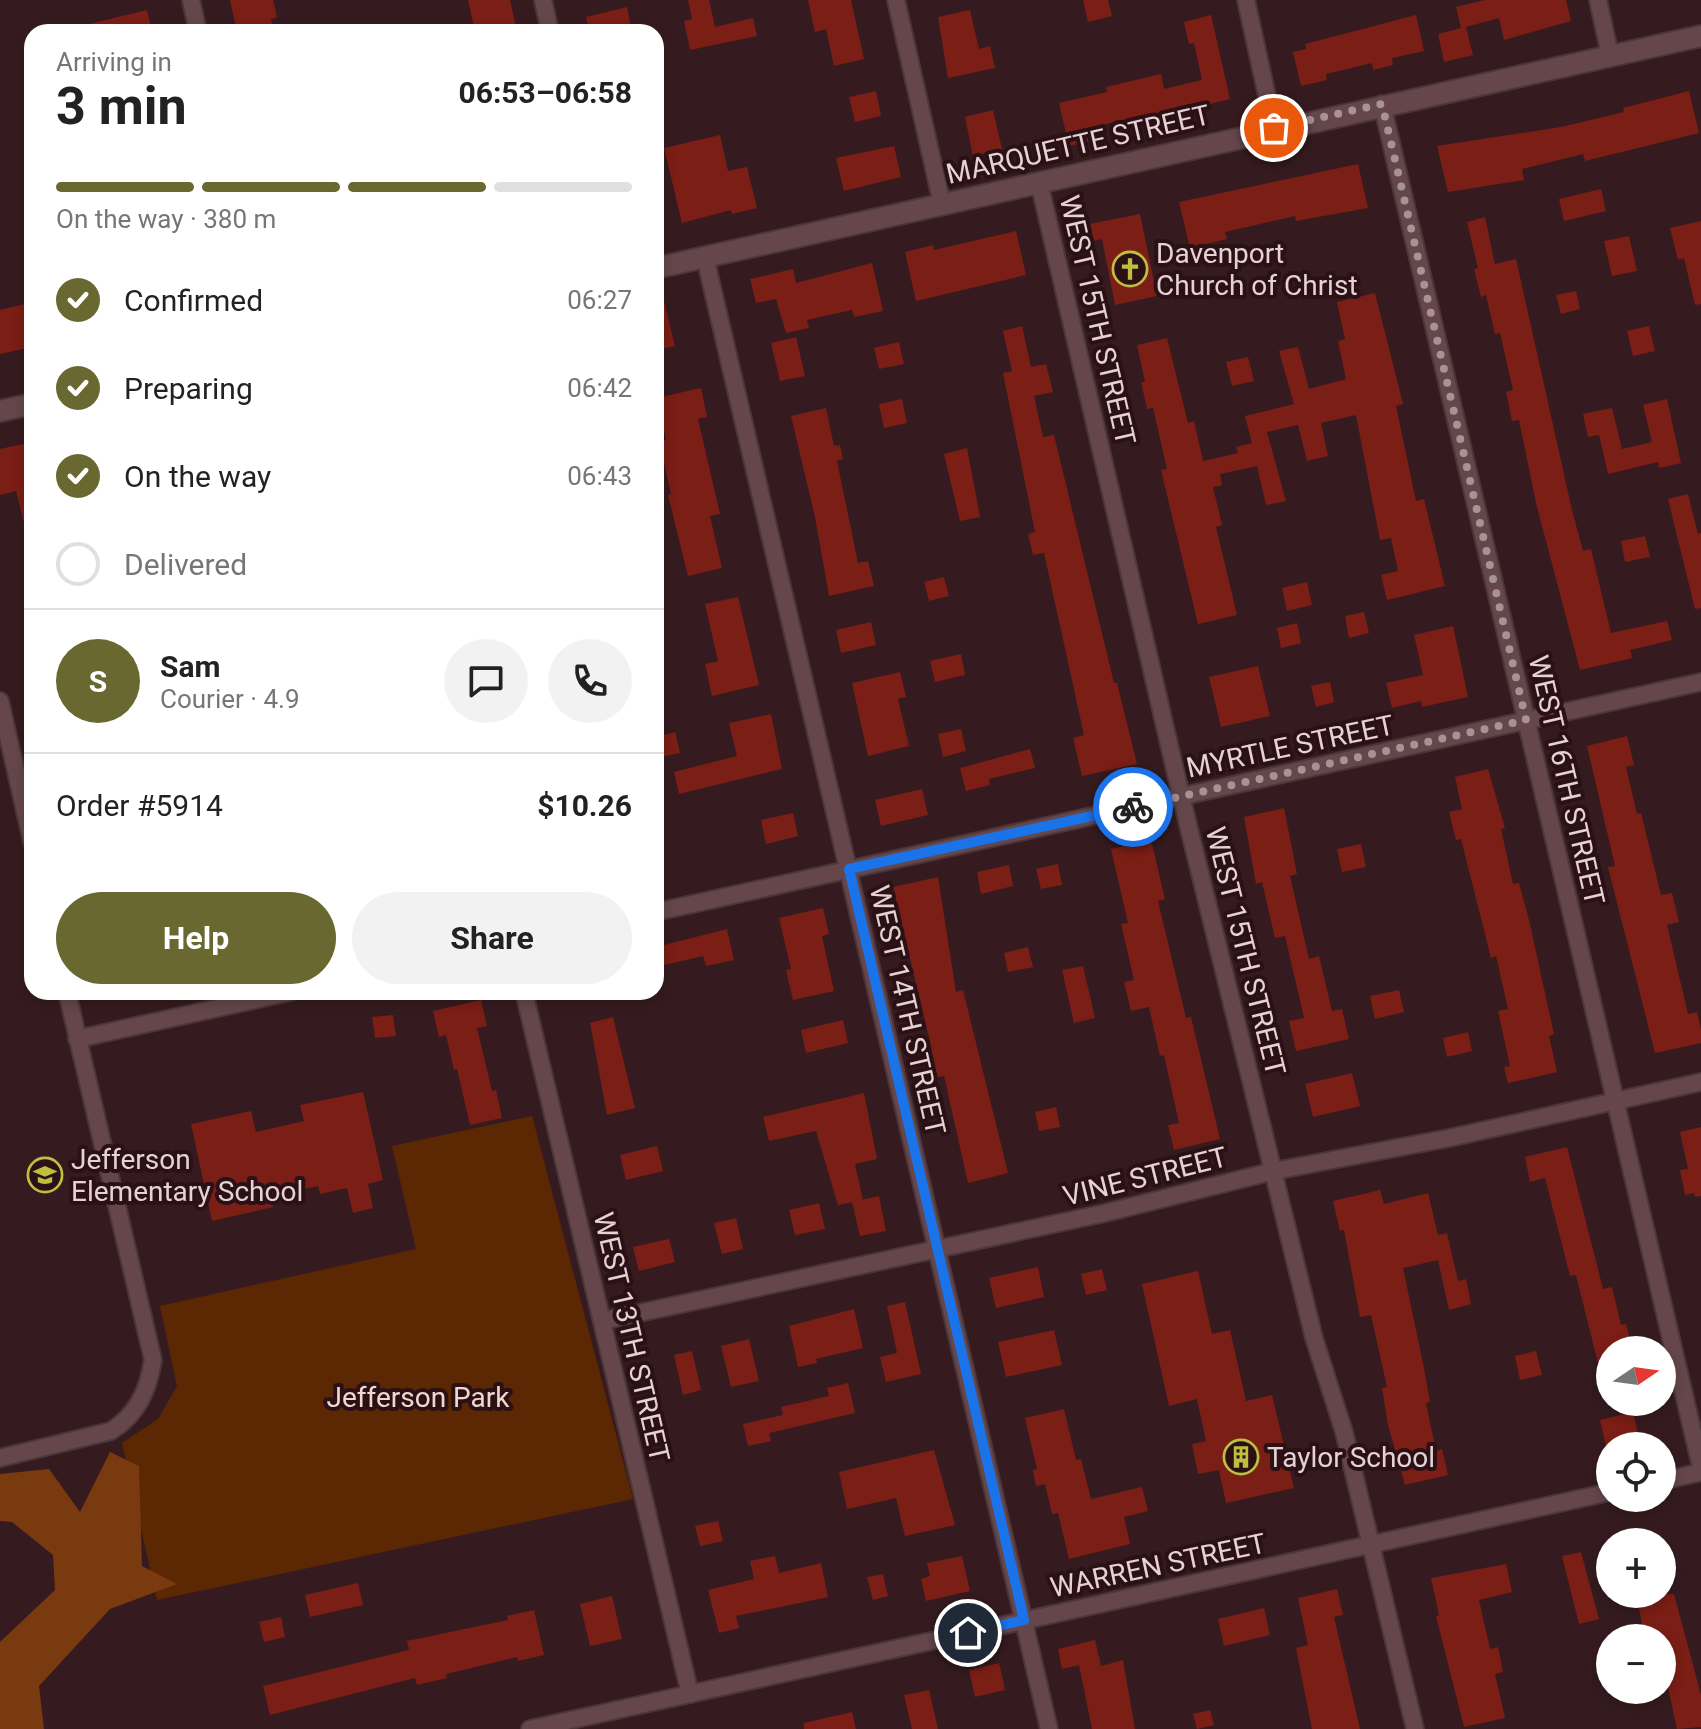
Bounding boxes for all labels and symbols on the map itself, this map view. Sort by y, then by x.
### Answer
pin [1240,94,1308,162]
street label: MARQUETTE STREET [943,98,1213,191]
street label: WEST 15TH STREET [1053,192,1142,448]
place label: Davenport Church of Christ [1156,237,1358,302]
church icon: Davenport Church of Christ [1111,250,1149,288]
street label: WEST 16TH STREET [1522,652,1611,908]
street label: MYRTLE STREET [1183,708,1397,785]
courier [1093,767,1173,847]
street label: WEST 15TH STREET [1199,823,1292,1079]
street label: WEST 14TH STREET [863,882,952,1138]
street label: VINE STREET [1060,1140,1231,1213]
place label: Jefferson Elementary School [71,1143,303,1208]
school or university icon: Jefferson Elementary School [26,1156,64,1194]
street label: WEST 13TH STREET [587,1209,676,1465]
north arrow [1596,1336,1676,1416]
park label: Jefferson Park [326,1381,510,1414]
building icon: Taylor School [1222,1438,1260,1476]
place label: Taylor School [1267,1441,1435,1474]
street label: WARREN STREET [1047,1526,1269,1604]
pin [934,1599,1002,1667]

